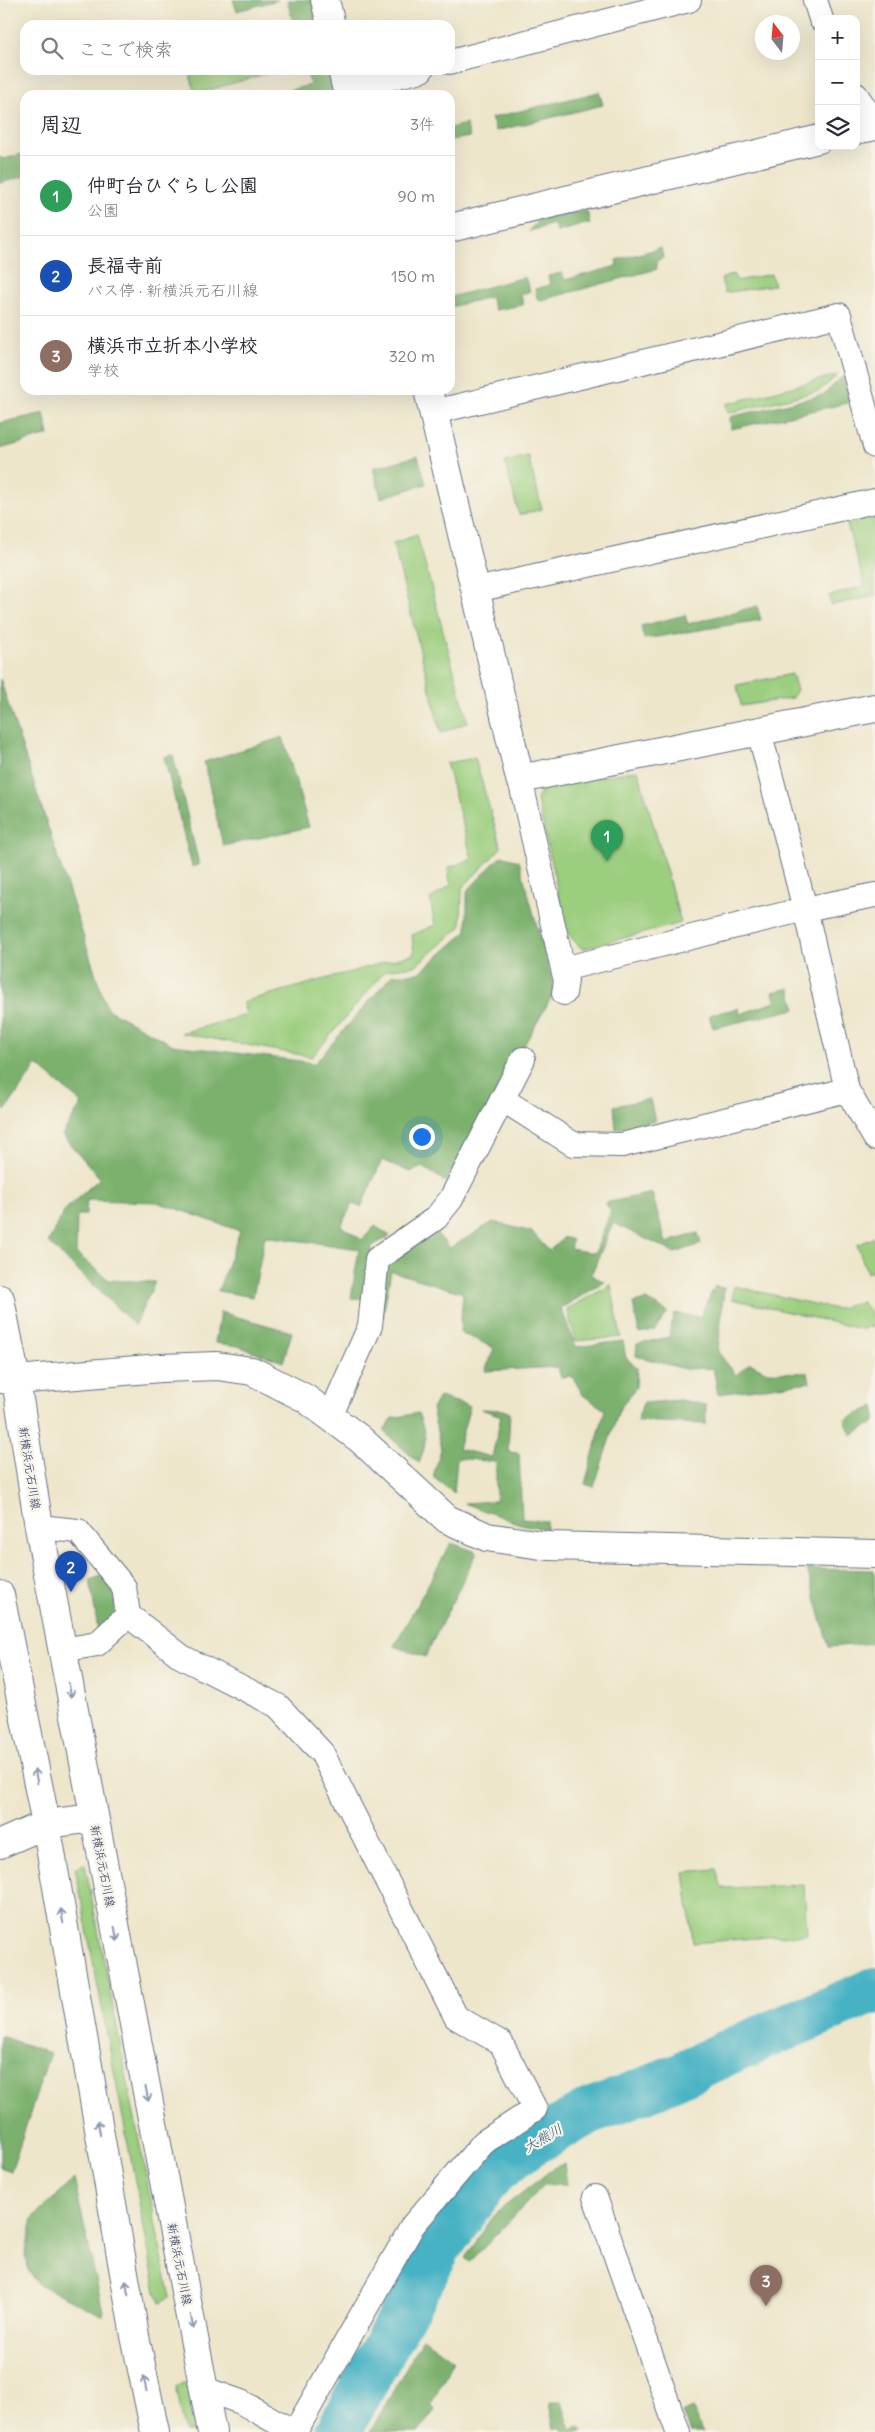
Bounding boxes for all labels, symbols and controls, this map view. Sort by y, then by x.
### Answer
north arrow [755,15,800,60]
map controls [815,15,860,150]
button: + [815,15,860,60]
search box [20,20,455,75]
icon: search [38,34,66,62]
text: ここで検索 [78,37,173,61]
button: − [815,60,860,105]
button: layers [815,105,860,150]
text: 周辺 [40,111,82,138]
text: 3件 [410,114,435,134]
text: 仲町台ひぐらし公園 [87,173,258,197]
text: 1 [53,186,59,206]
text: 90 m [397,186,435,206]
text: 公園 [87,200,119,220]
text: 長福寺前 [87,253,163,277]
text: 2 [52,266,60,286]
text: 150 m [391,266,435,286]
text: バス停 · 新横浜元石川線 [87,280,258,300]
text: 横浜市立折本小学校 [87,333,258,357]
text: 3 [51,346,61,366]
text: 320 m [389,346,435,366]
text: 学校 [87,360,119,380]
pin: 1 [591,820,623,861]
your location [409,1124,435,1150]
street label: 新横浜元石川線 [16,1425,44,1511]
pin: 2 [55,1551,87,1592]
one-way arrow [66,1682,75,1698]
one-way arrow [31,1768,41,1784]
street label: 新横浜元石川線 [88,1823,118,1909]
one-way arrow [57,1908,67,1924]
one-way arrow [112,1926,122,1942]
one-way arrow [143,2085,153,2101]
one-way arrow [93,2120,103,2136]
water label: 大熊川 [520,2120,566,2156]
street label: 新横浜元石川線 [165,2221,195,2307]
pin: 3 [750,2265,782,2306]
one-way arrow [121,2280,131,2296]
one-way arrow [187,2314,197,2330]
one-way arrow [140,2377,149,2393]

